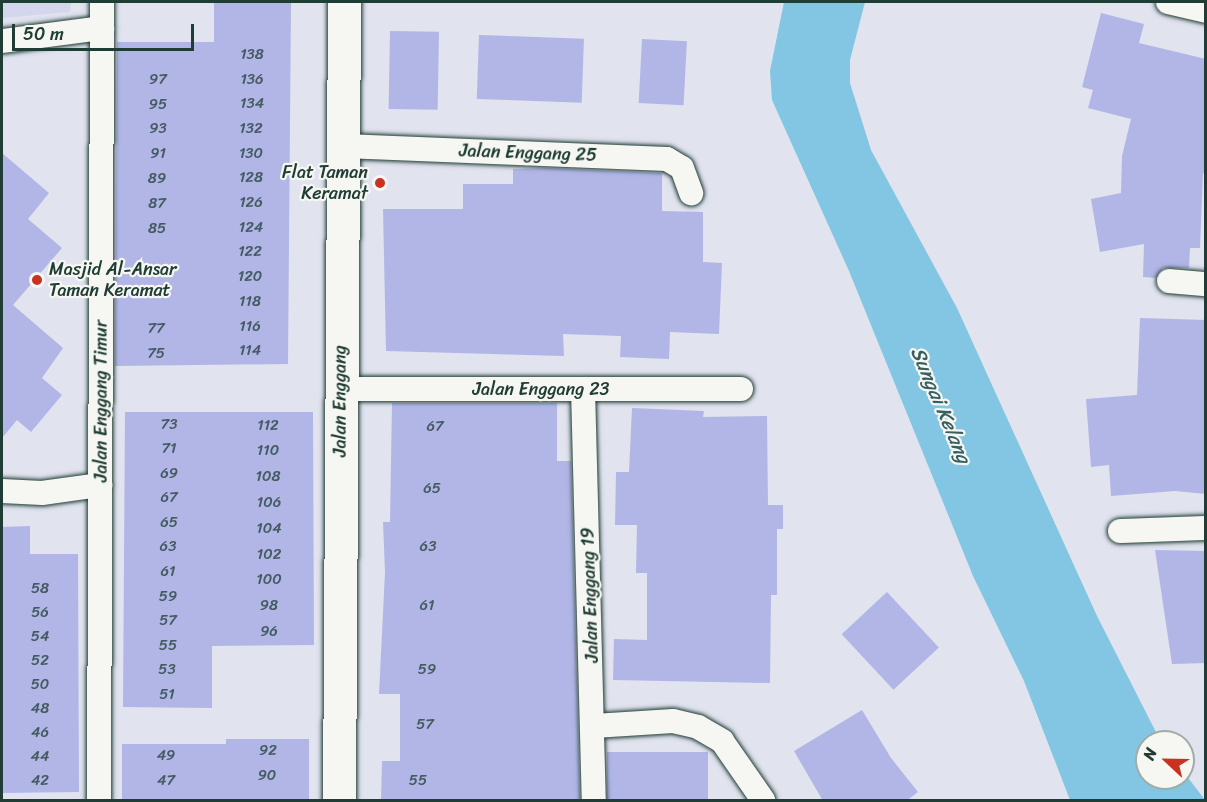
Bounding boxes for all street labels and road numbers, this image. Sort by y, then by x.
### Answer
street label: Jalan Enggang 25 [459,140,597,166]
street label: Jalan Enggang Timur [90,320,112,482]
street label: Jalan Enggang [329,345,351,457]
street label: Jalan Enggang 23 [473,378,609,400]
street label: Jalan Enggang 19 [577,527,603,663]

